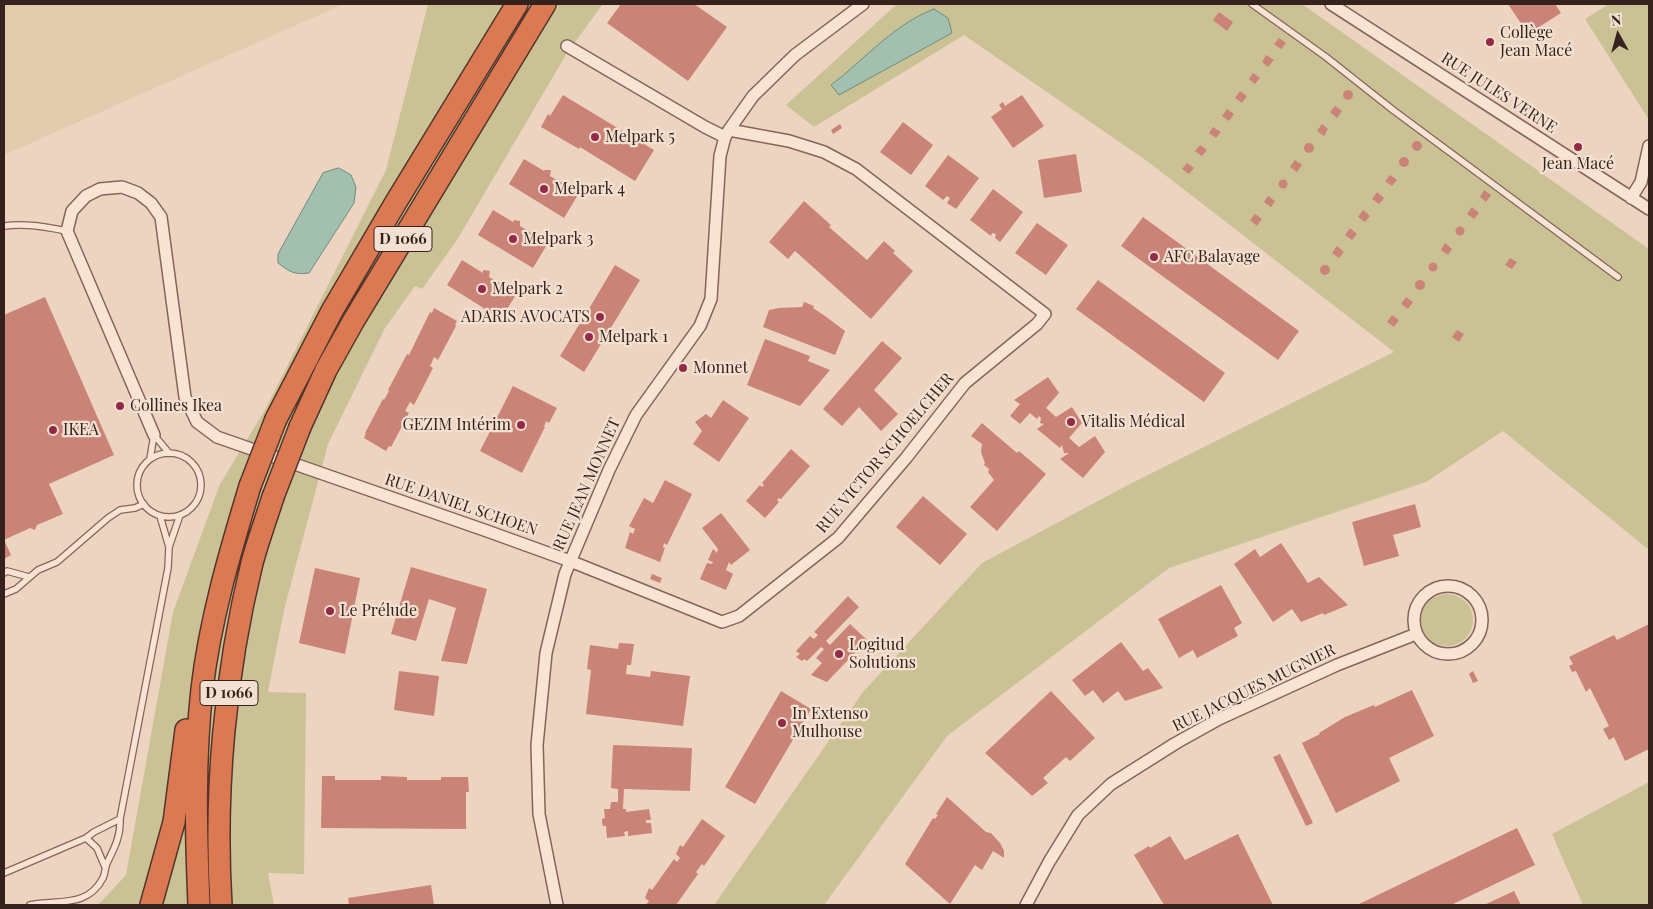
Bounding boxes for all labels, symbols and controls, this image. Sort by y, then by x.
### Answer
north arrow [1593,10,1643,60]
text: N [1610,10,1622,30]
place label: Collège Jean Macé [1500,23,1572,61]
marker: Collège Jean Macé [1484,36,1496,48]
street label: RUE JULES VERNE [1438,48,1560,138]
place label: Melpark 5 [605,127,675,147]
marker: Melpark 5 [589,131,601,143]
marker: Jean Macé [1572,141,1584,153]
place label: Jean Macé [1542,154,1614,174]
place label: Melpark 4 [554,179,625,199]
marker: Melpark 4 [538,183,550,195]
road number: D 1066 [374,226,432,252]
place label: Melpark 3 [523,229,593,249]
marker: Melpark 3 [507,233,519,245]
place label: AFC Balayage [1164,247,1260,267]
marker: AFC Balayage [1148,251,1160,263]
place label: Melpark 2 [492,279,563,299]
marker: Melpark 2 [476,283,488,295]
place label: ADARIS AVOCATS [461,307,590,327]
marker: ADARIS AVOCATS [594,311,606,323]
place label: Melpark 1 [599,327,668,347]
marker: Melpark 1 [583,331,595,343]
place label: Monnet [693,358,748,378]
marker: Monnet [677,362,689,374]
street label: RUE VICTOR SCHOELCHER [812,369,958,537]
place label: Collines Ikea [130,396,222,416]
marker: Collines Ikea [114,400,126,412]
place label: Vitalis Médical [1081,412,1185,432]
place label: GEZIM Intérim [402,415,511,435]
street label: RUE JEAN MONNET [549,415,625,553]
marker: Vitalis Médical [1065,416,1077,428]
marker: GEZIM Intérim [515,419,527,431]
place label: IKEA [63,420,99,440]
marker: IKEA [47,424,59,436]
street label: RUE DANIEL SCHOEN [382,470,540,540]
place label: Le Prélude [340,601,417,621]
marker: Le Prélude [324,605,336,617]
place label: Logitud Solutions [849,635,916,673]
street label: RUE JACQUES MUGNIER [1169,640,1339,736]
marker: Logitud Solutions [833,648,845,660]
road number: D 1066 [200,680,258,706]
place label: In Extenso Mulhouse [792,704,868,742]
marker: In Extenso Mulhouse [776,717,788,729]

